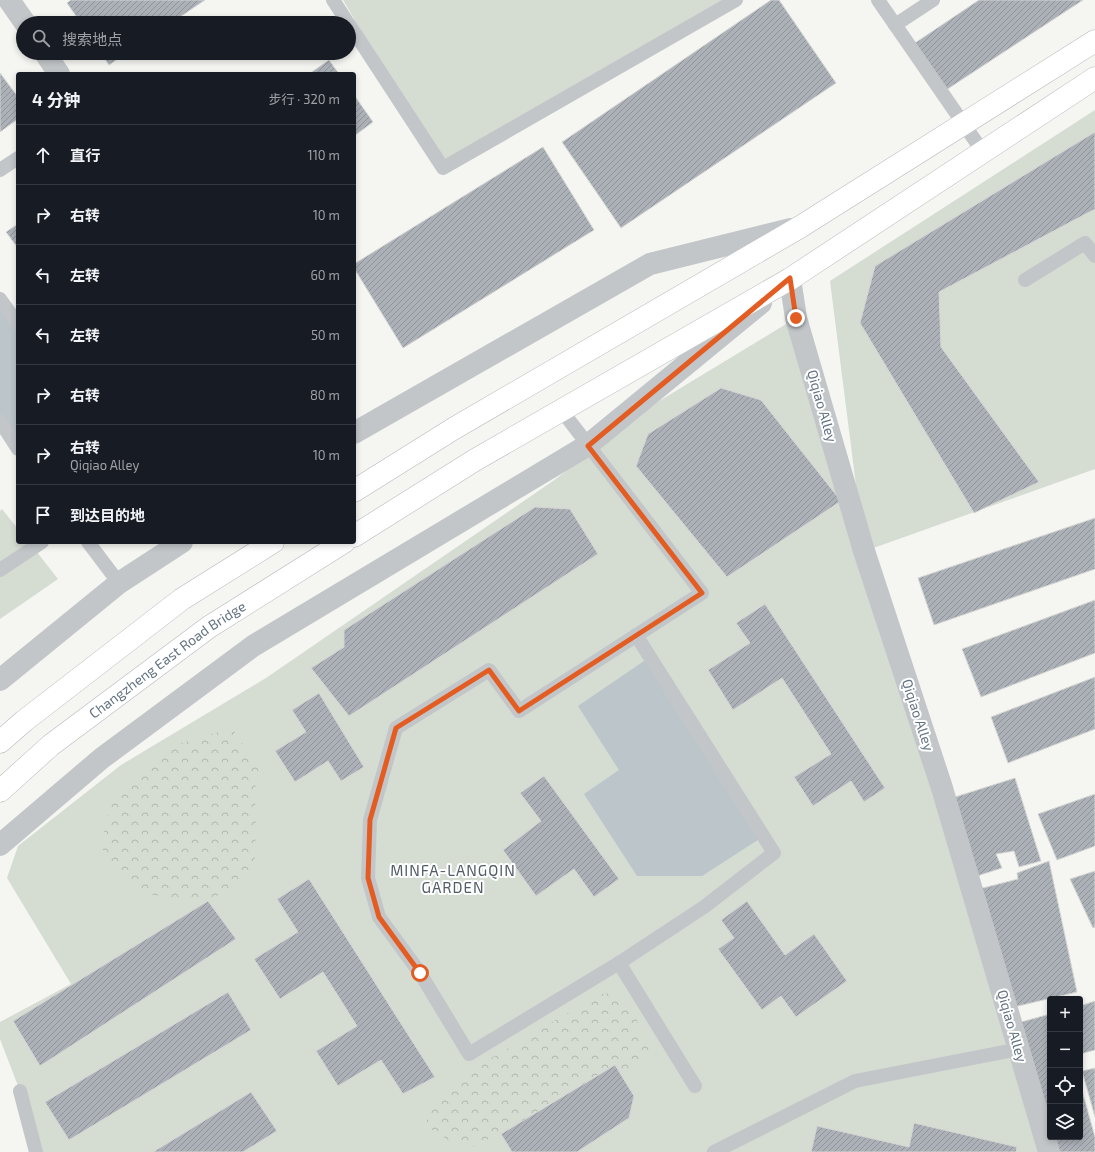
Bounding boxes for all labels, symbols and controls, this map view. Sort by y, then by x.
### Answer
search box [16,16,356,60]
icon: search [30,27,52,49]
text: 搜索地点 [62,30,122,48]
text: 4 分钟 [32,89,81,109]
text: 步行 · 320 m [268,91,340,107]
icon: ahead [32,144,54,166]
text: 直行 [70,146,100,164]
text: 110 m [308,147,340,163]
icon: right [32,204,54,226]
text: 右转 [70,206,100,224]
text: 10 m [313,207,340,223]
icon: left [32,264,54,286]
text: 左转 [70,266,100,284]
text: 60 m [310,267,340,283]
route end [787,309,805,327]
icon: left [32,324,54,346]
text: 左转 [70,326,100,344]
text: 50 m [311,327,340,343]
street label: Qiqiao Alley [804,368,841,445]
icon: right [32,384,54,406]
text: 右转 [70,386,100,404]
text: 80 m [310,387,340,403]
text: 右转 [70,438,100,456]
icon: right [32,444,54,466]
text: 10 m [313,447,340,463]
text: Qiqiao Alley [70,457,139,473]
icon: arrive [32,504,54,526]
text: 到达目的地 [70,506,145,524]
street label: Changzheng East Road Bridge [85,597,249,722]
street label: Qiqiao Alley [899,677,938,754]
district label: MINFA-LANGQIN GARDEN [390,861,516,896]
route start [411,964,429,982]
street label: Qiqiao Alley [994,988,1031,1065]
map controls [1047,996,1083,1140]
button: + [1047,996,1083,1032]
button: − [1047,1032,1083,1068]
button: locate [1047,1068,1083,1104]
button: layers [1047,1104,1083,1140]

